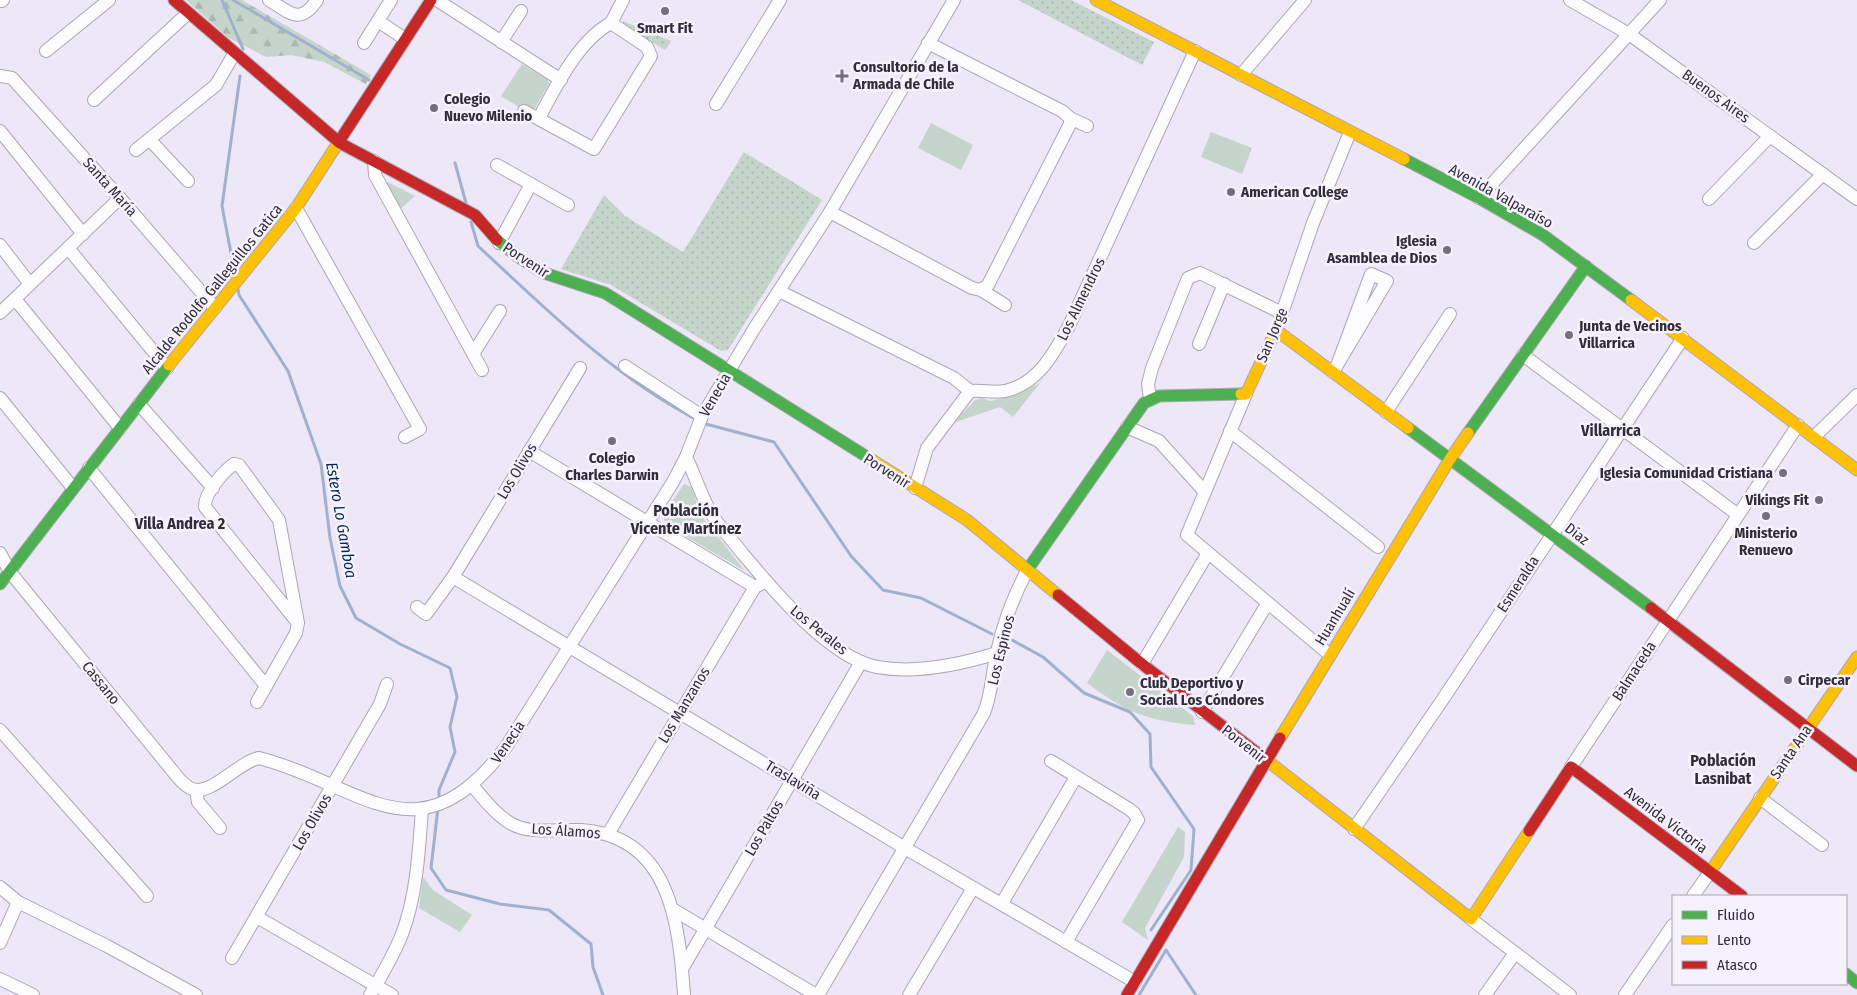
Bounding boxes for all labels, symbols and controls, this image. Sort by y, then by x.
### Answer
marker: Smart Fit [659,5,671,17]
place label: Smart Fit [637,19,694,37]
place label: Consultorio de la Armada de Chile [852,58,959,93]
street label: Buenos Aires [1679,65,1753,127]
marker: Consultorio de la Armada de Chile [835,69,849,83]
place label: Colegio Nuevo Milenio [444,90,532,125]
marker: Colegio Nuevo Milenio [428,102,440,114]
street label: Santa María [79,154,141,220]
street label: Avenida Valparaíso [1446,160,1556,232]
place label: American College [1240,183,1349,201]
marker: American College [1225,186,1237,198]
street label: Alcalde Rodolfo Galleguillos Gatica [138,200,286,378]
place label: Iglesia Asamblea de Dios [1326,232,1438,267]
street label: Porvenir [500,238,553,282]
marker: Iglesia Asamblea de Dios [1441,244,1453,256]
street label: Los Almendros [1053,255,1109,343]
street label: San Jorge [1252,305,1292,365]
place label: Junta de Vecinos Villarrica [1578,317,1682,352]
marker: Junta de Vecinos Villarrica [1563,329,1575,341]
street label: Venecia [695,370,735,420]
district label: Villarrica [1580,421,1641,440]
marker: Colegio Charles Darwin [606,435,618,447]
street label: Los Olivos [493,440,541,502]
place label: Colegio Charles Darwin [565,449,659,484]
street label: Porvenir [860,450,914,493]
water label: Estero Lo Gamboa [322,461,361,580]
place label: Iglesia Comunidad Cristiana [1600,464,1774,482]
marker: Iglesia Comunidad Cristiana [1777,467,1789,479]
place label: Vikings Fit [1744,491,1810,509]
marker: Vikings Fit [1813,494,1825,506]
district label: Población Vicente Martínez [630,501,742,538]
marker: Ministerio Renuevo [1760,510,1772,522]
district label: Villa Andrea 2 [134,514,226,533]
street label: Díaz [1561,519,1593,549]
place label: Ministerio Renuevo [1734,524,1798,559]
street label: Esmeralda [1493,552,1543,616]
street label: Huanhualí [1311,585,1359,649]
street label: Los Perales [787,601,851,659]
street label: Los Espinos [984,613,1018,687]
street label: Balmaceda [1608,638,1660,704]
street label: Cassano [78,658,124,708]
street label: Los Manzanos [654,664,714,746]
place label: Cirpecar [1798,671,1851,689]
place label: Club Deportivo y Social Los Cóndores [1140,674,1264,709]
marker: Cirpecar [1782,674,1794,686]
marker: Club Deportivo y Social Los Cóndores [1124,686,1136,698]
street label: Venecia [487,717,529,767]
street label: Porvenir [1218,721,1270,767]
street label: Santa Ana [1766,721,1816,783]
district label: Población Lasnibat [1690,751,1756,788]
street label: Traslaviña [762,756,824,804]
street label: Avenida Victoria [1621,783,1711,857]
street label: Los Olivos [289,791,335,853]
street label: Los Paltos [741,797,787,859]
street label: Los Álamos [531,820,601,842]
legend [1672,895,1847,985]
text: Fluido [1717,906,1755,924]
text: Lento [1717,931,1751,949]
text: Atasco [1717,956,1757,974]

